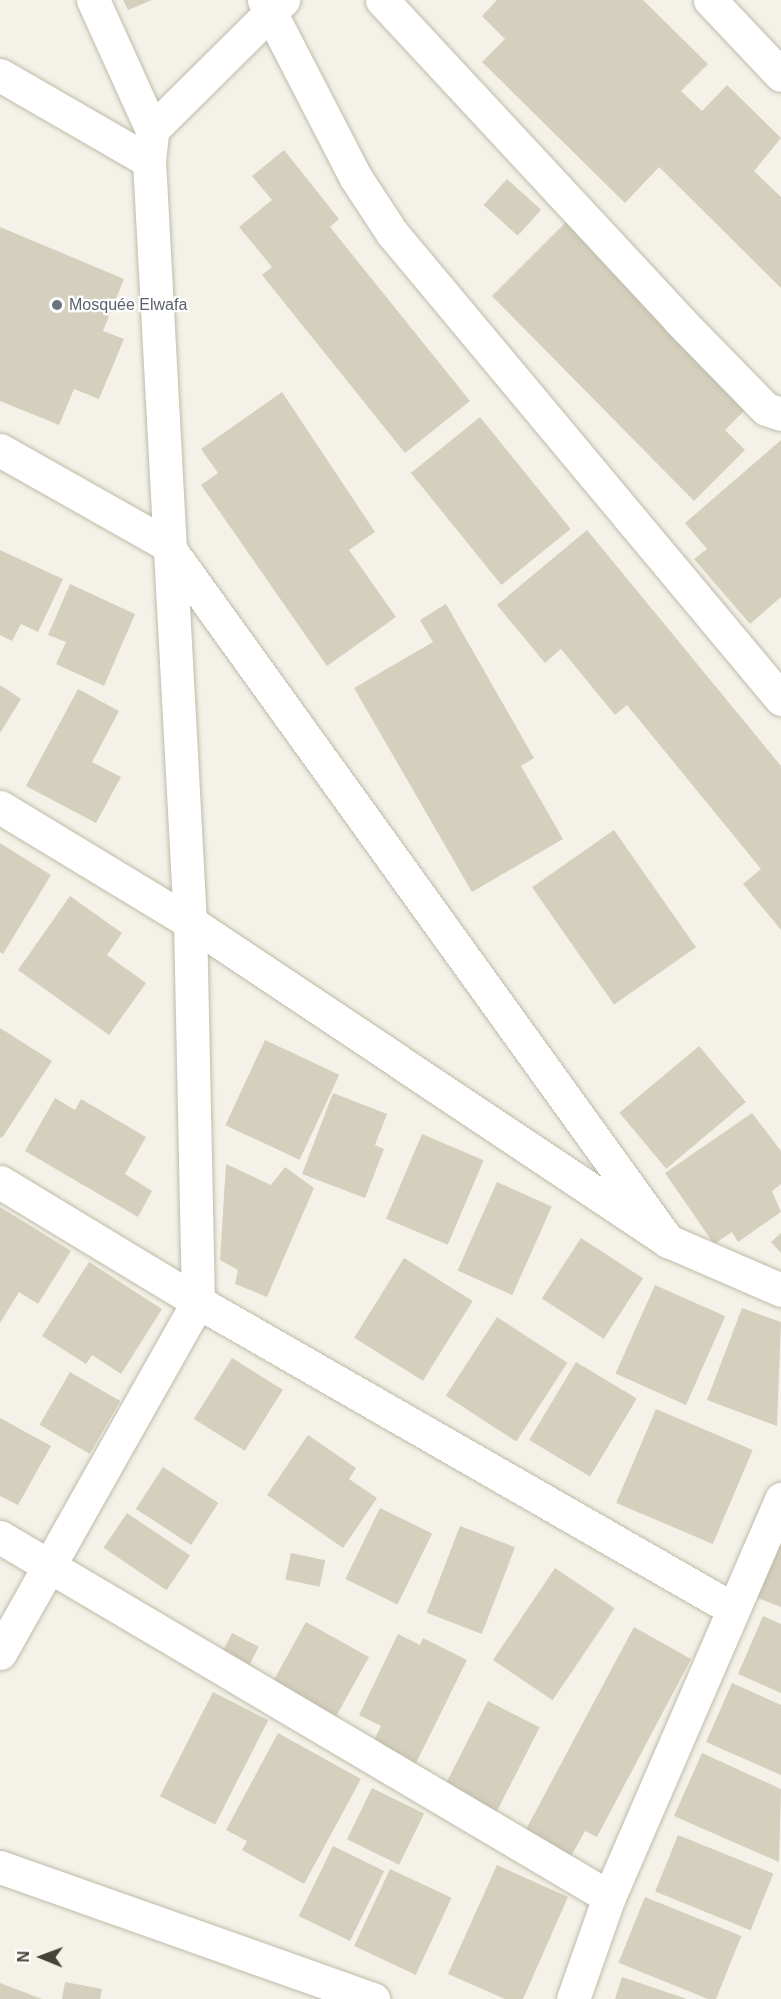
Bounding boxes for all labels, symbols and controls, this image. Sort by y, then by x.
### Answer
place label: Mosquée Elwafa [69,295,187,315]
marker: Mosquée Elwafa [50,298,64,312]
north arrow [12,1927,72,1987]
text: N [15,1951,32,1963]

